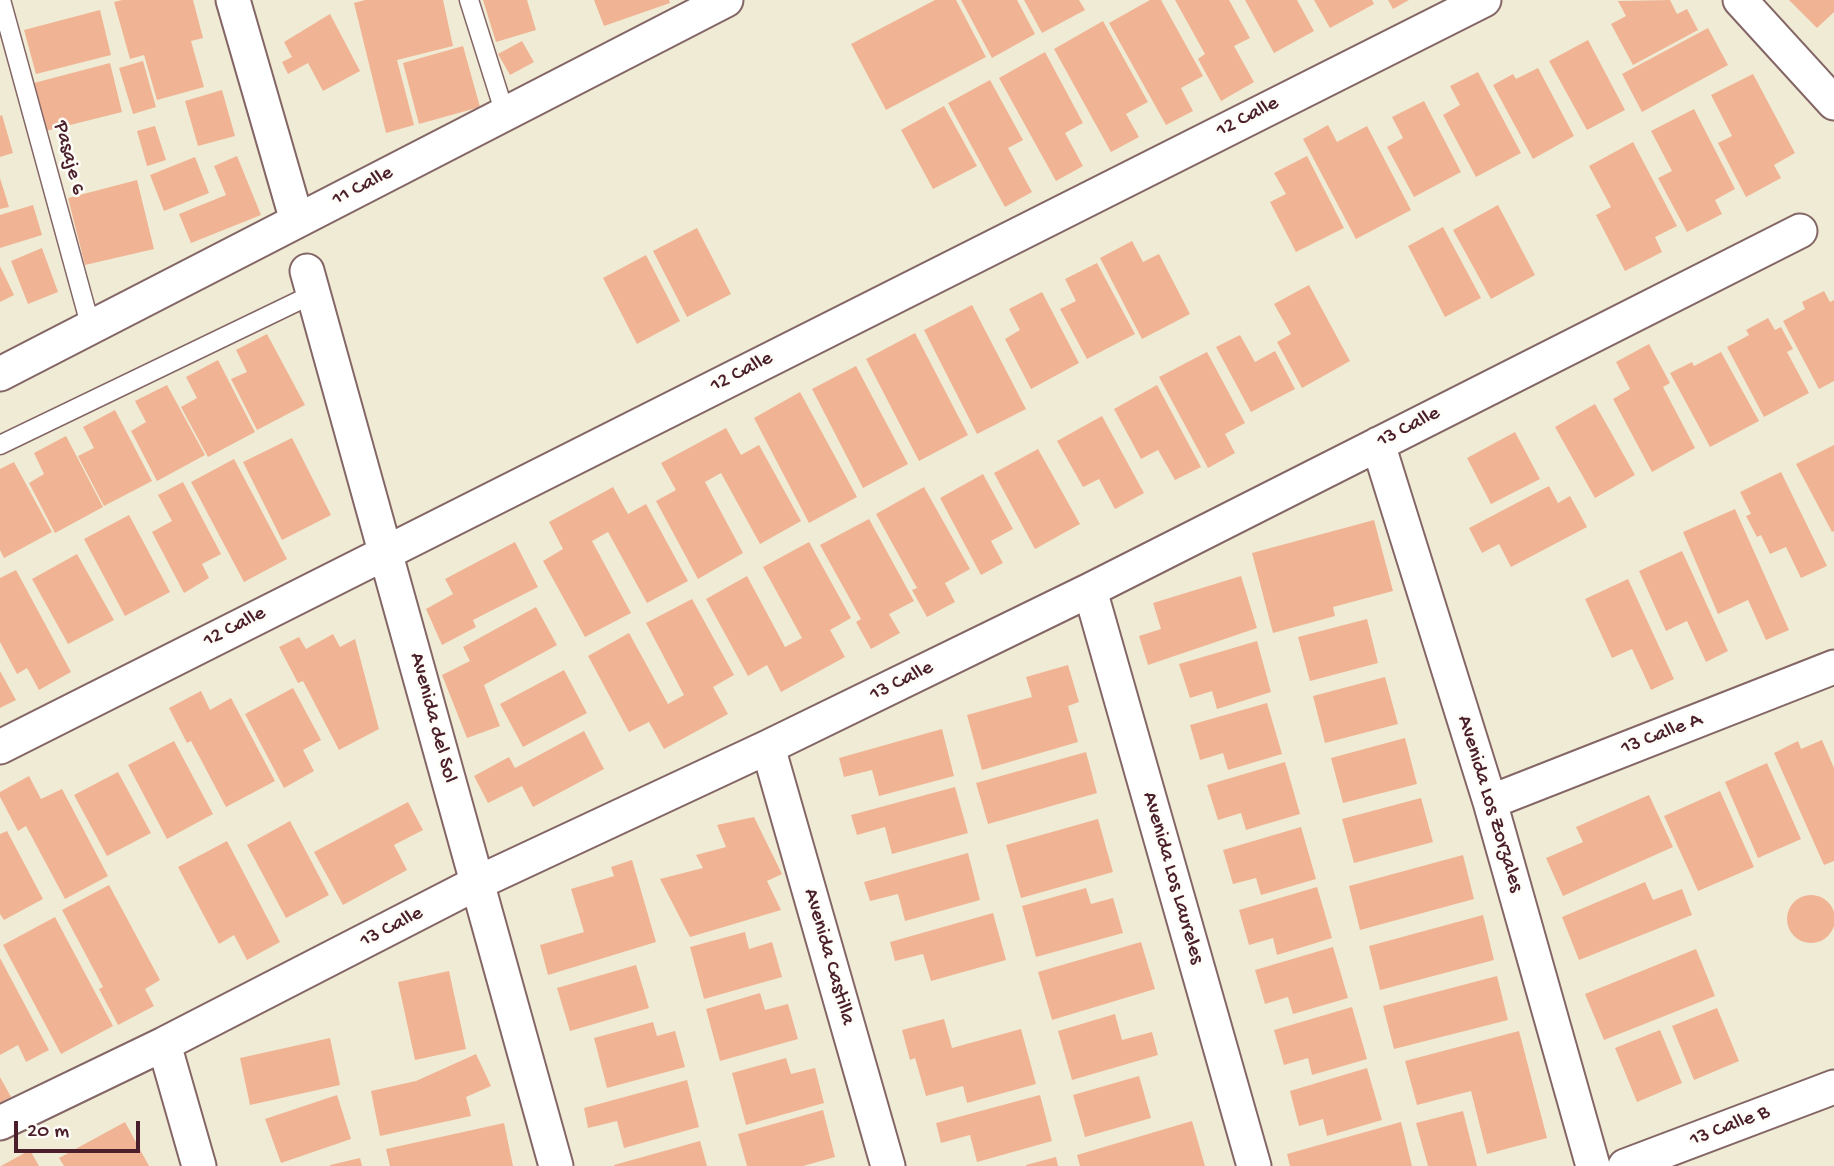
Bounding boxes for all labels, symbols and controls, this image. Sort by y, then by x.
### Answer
street label: 12 Calle [1212,92,1284,144]
street label: Pasaje 6 [46,118,90,198]
street label: 11 Calle [328,161,398,213]
street label: 12 Calle [706,347,778,399]
street label: 13 Calle [1373,401,1445,455]
street label: 12 Calle [199,602,271,654]
street label: Avenida del Sol [402,650,462,786]
street label: 13 Calle [866,656,938,708]
street label: 13 Calle A [1618,708,1706,762]
street label: Avenida Los Zorzales [1450,713,1528,895]
street label: Avenida Los Laureles [1135,789,1209,967]
street label: Avenida Castilla [796,886,860,1028]
street label: 13 Calle [356,901,428,955]
street label: 13 Calle B [1687,1100,1773,1154]
scale bar [18,1106,144,1150]
text: 20 m [27,1120,69,1145]

